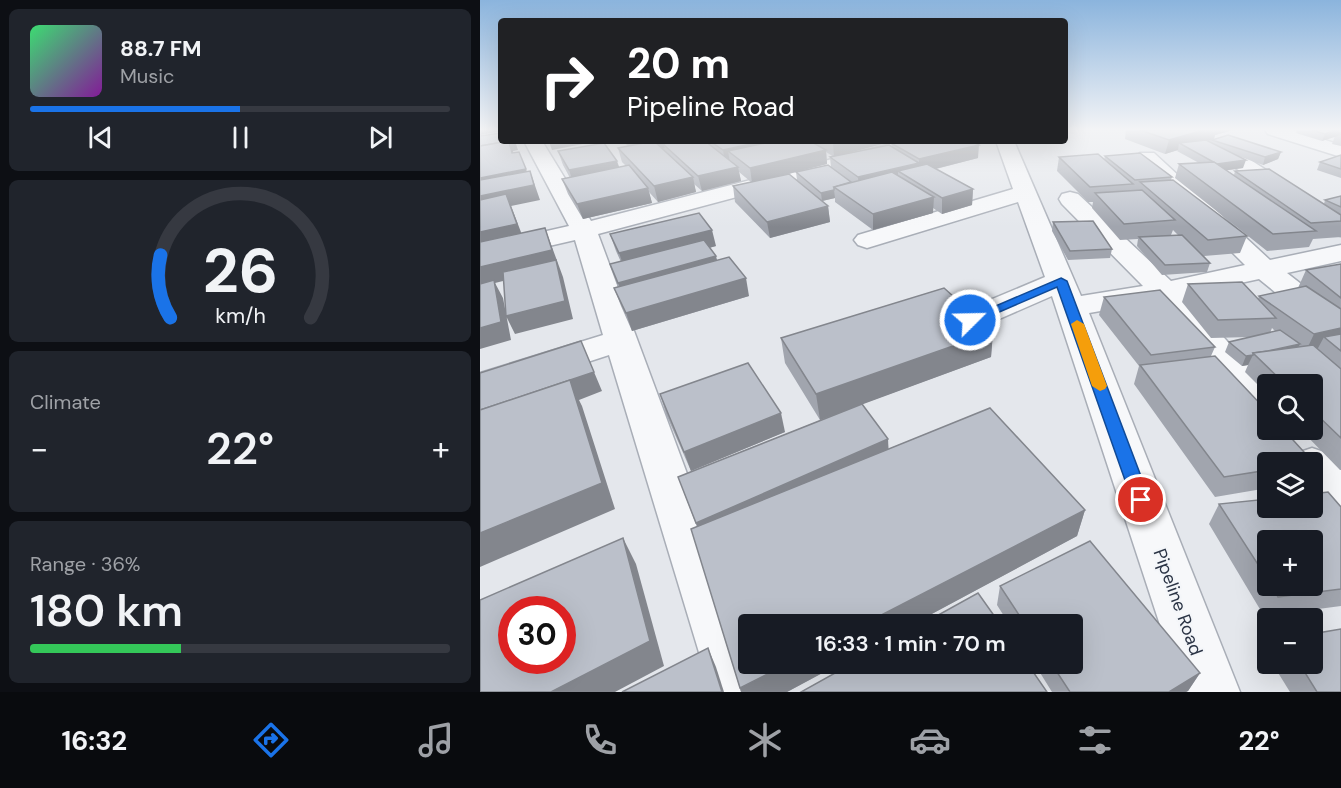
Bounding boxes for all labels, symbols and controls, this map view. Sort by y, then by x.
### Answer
text: 88.7 FM [120,34,201,63]
text: 20 m [627,36,730,91]
icon: right [528,42,606,120]
text: Music [120,63,175,89]
text: Pipeline Road [627,89,795,124]
icon: previous [84,121,117,154]
icon: pause [224,121,257,154]
icon: next [364,121,397,154]
text: 26 [202,230,278,311]
position arrow [938,288,1002,352]
text: km/h [215,302,265,330]
map controls [1257,374,1323,674]
button: search [1257,374,1323,440]
text: Climate [30,389,101,415]
text: 22° [206,419,274,478]
text: − [30,427,48,470]
text: + [432,427,450,470]
button: layers [1257,452,1323,518]
pin [1115,474,1166,525]
icon: arrive [1124,483,1157,516]
button: + [1257,530,1323,596]
street label: Pipeline Road [1148,545,1208,659]
text: Range · 36% [30,551,140,577]
text: 180 km [30,581,183,640]
speed limit sign: 30 [498,596,576,674]
button: − [1257,608,1323,674]
text: 16:33 · 1 min · 70 m [815,629,1006,658]
icon: directions [250,719,292,761]
icon: music [415,719,457,761]
icon: phone [579,719,621,761]
icon: climate [744,719,786,761]
icon: car [909,719,951,761]
icon: filters [1074,719,1116,761]
text: 16:32 [61,723,127,758]
text: 22° [1239,723,1280,758]

